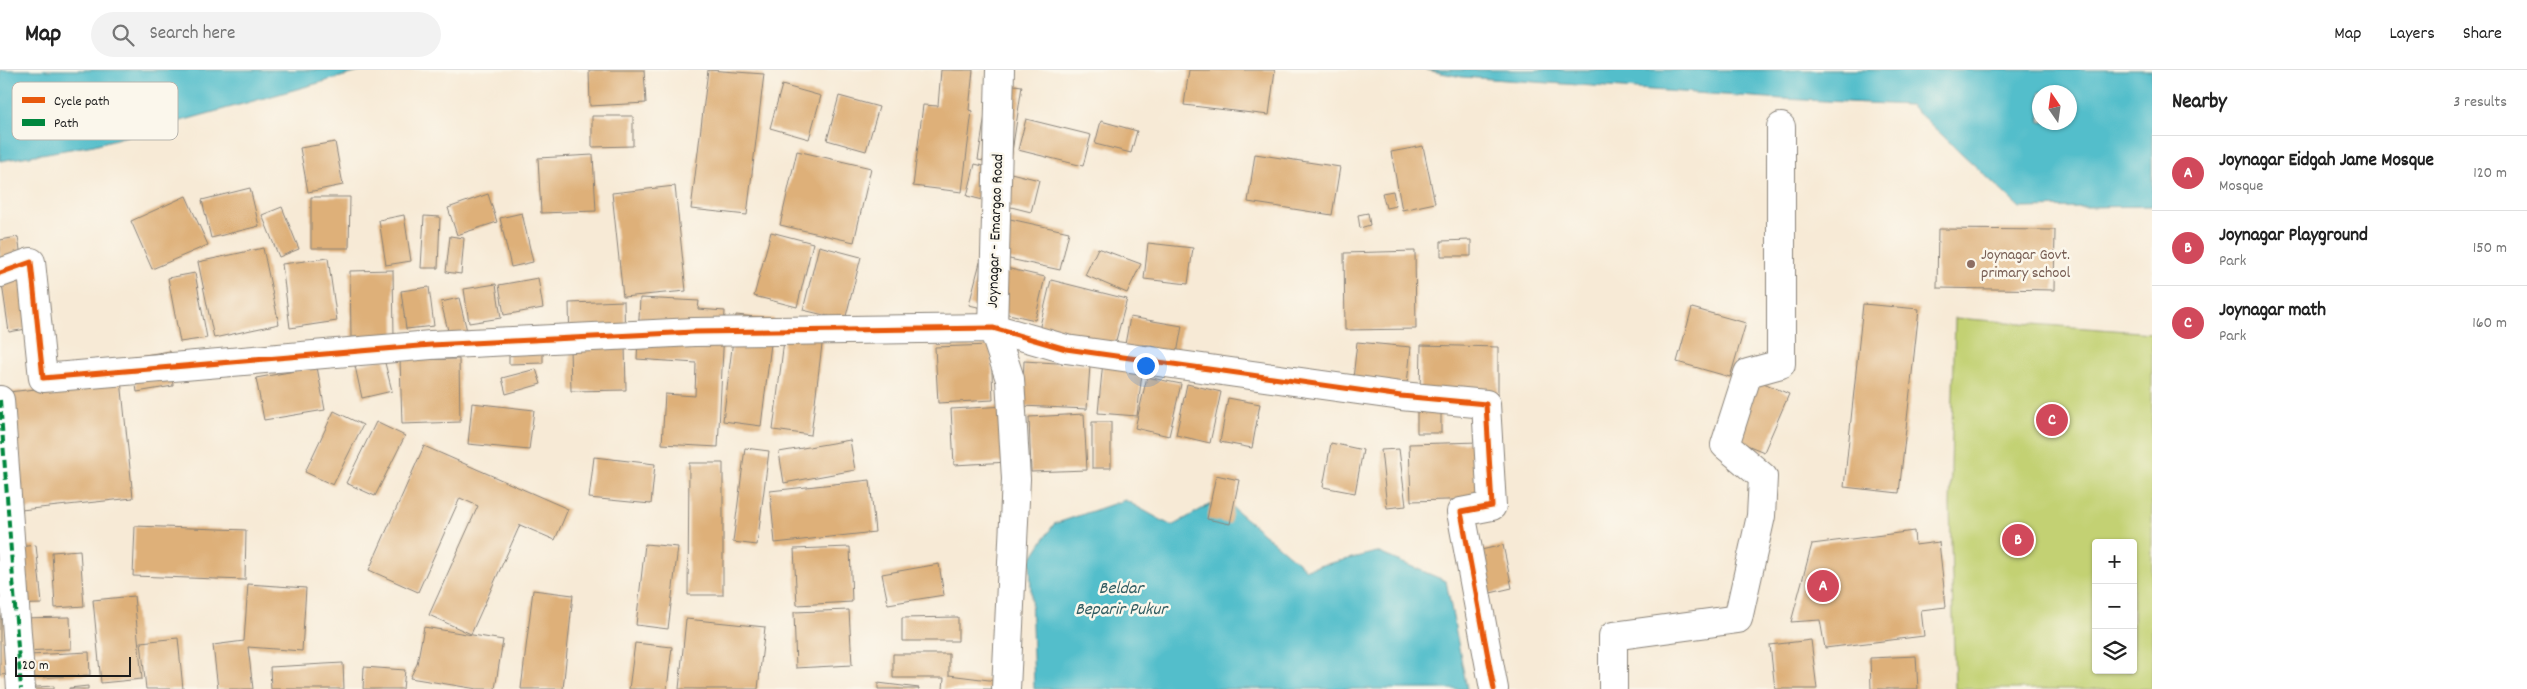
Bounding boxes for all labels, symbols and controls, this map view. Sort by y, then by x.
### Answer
search box [91,12,441,57]
text: Map [25,18,61,52]
icon: search [109,21,137,49]
text: Search here [149,21,235,48]
text: Map [2334,22,2361,47]
text: Layers [2389,22,2435,47]
text: Share [2463,22,2502,47]
legend [12,82,178,140]
north arrow [2032,85,2077,130]
text: Nearby [2172,88,2227,118]
text: 3 results [2453,91,2507,114]
text: Cycle path [54,92,110,112]
text: Path [54,114,79,134]
text: Joynagar Eidgah Jame Mosque [2219,148,2434,175]
street label: Joynagar - Emargao Road [982,153,1010,309]
text: A [2184,162,2192,185]
text: 120 m [2473,162,2507,185]
text: Mosque [2219,175,2263,198]
text: Joynagar Playground [2219,223,2368,250]
text: B [2184,237,2192,260]
text: 150 m [2473,237,2507,260]
place label: Joynagar Govt. primary school [1981,244,2071,285]
text: Park [2219,250,2246,273]
marker: Joynagar Govt. primary school [1965,258,1977,270]
text: Joynagar math [2219,298,2326,325]
text: C [2184,312,2192,335]
text: 160 m [2472,312,2507,335]
text: Park [2219,325,2246,348]
your location [1133,353,1159,379]
pin: C [2036,401,2068,439]
pin: B [2002,521,2034,559]
map controls [2092,539,2137,674]
button: + [2092,539,2137,584]
pin: A [1807,567,1839,605]
water label: Beldar Beparir Pukur [1075,577,1169,623]
button: − [2092,584,2137,629]
button: layers [2092,629,2137,674]
scale bar [15,654,131,677]
text: 20 m [22,656,49,676]

